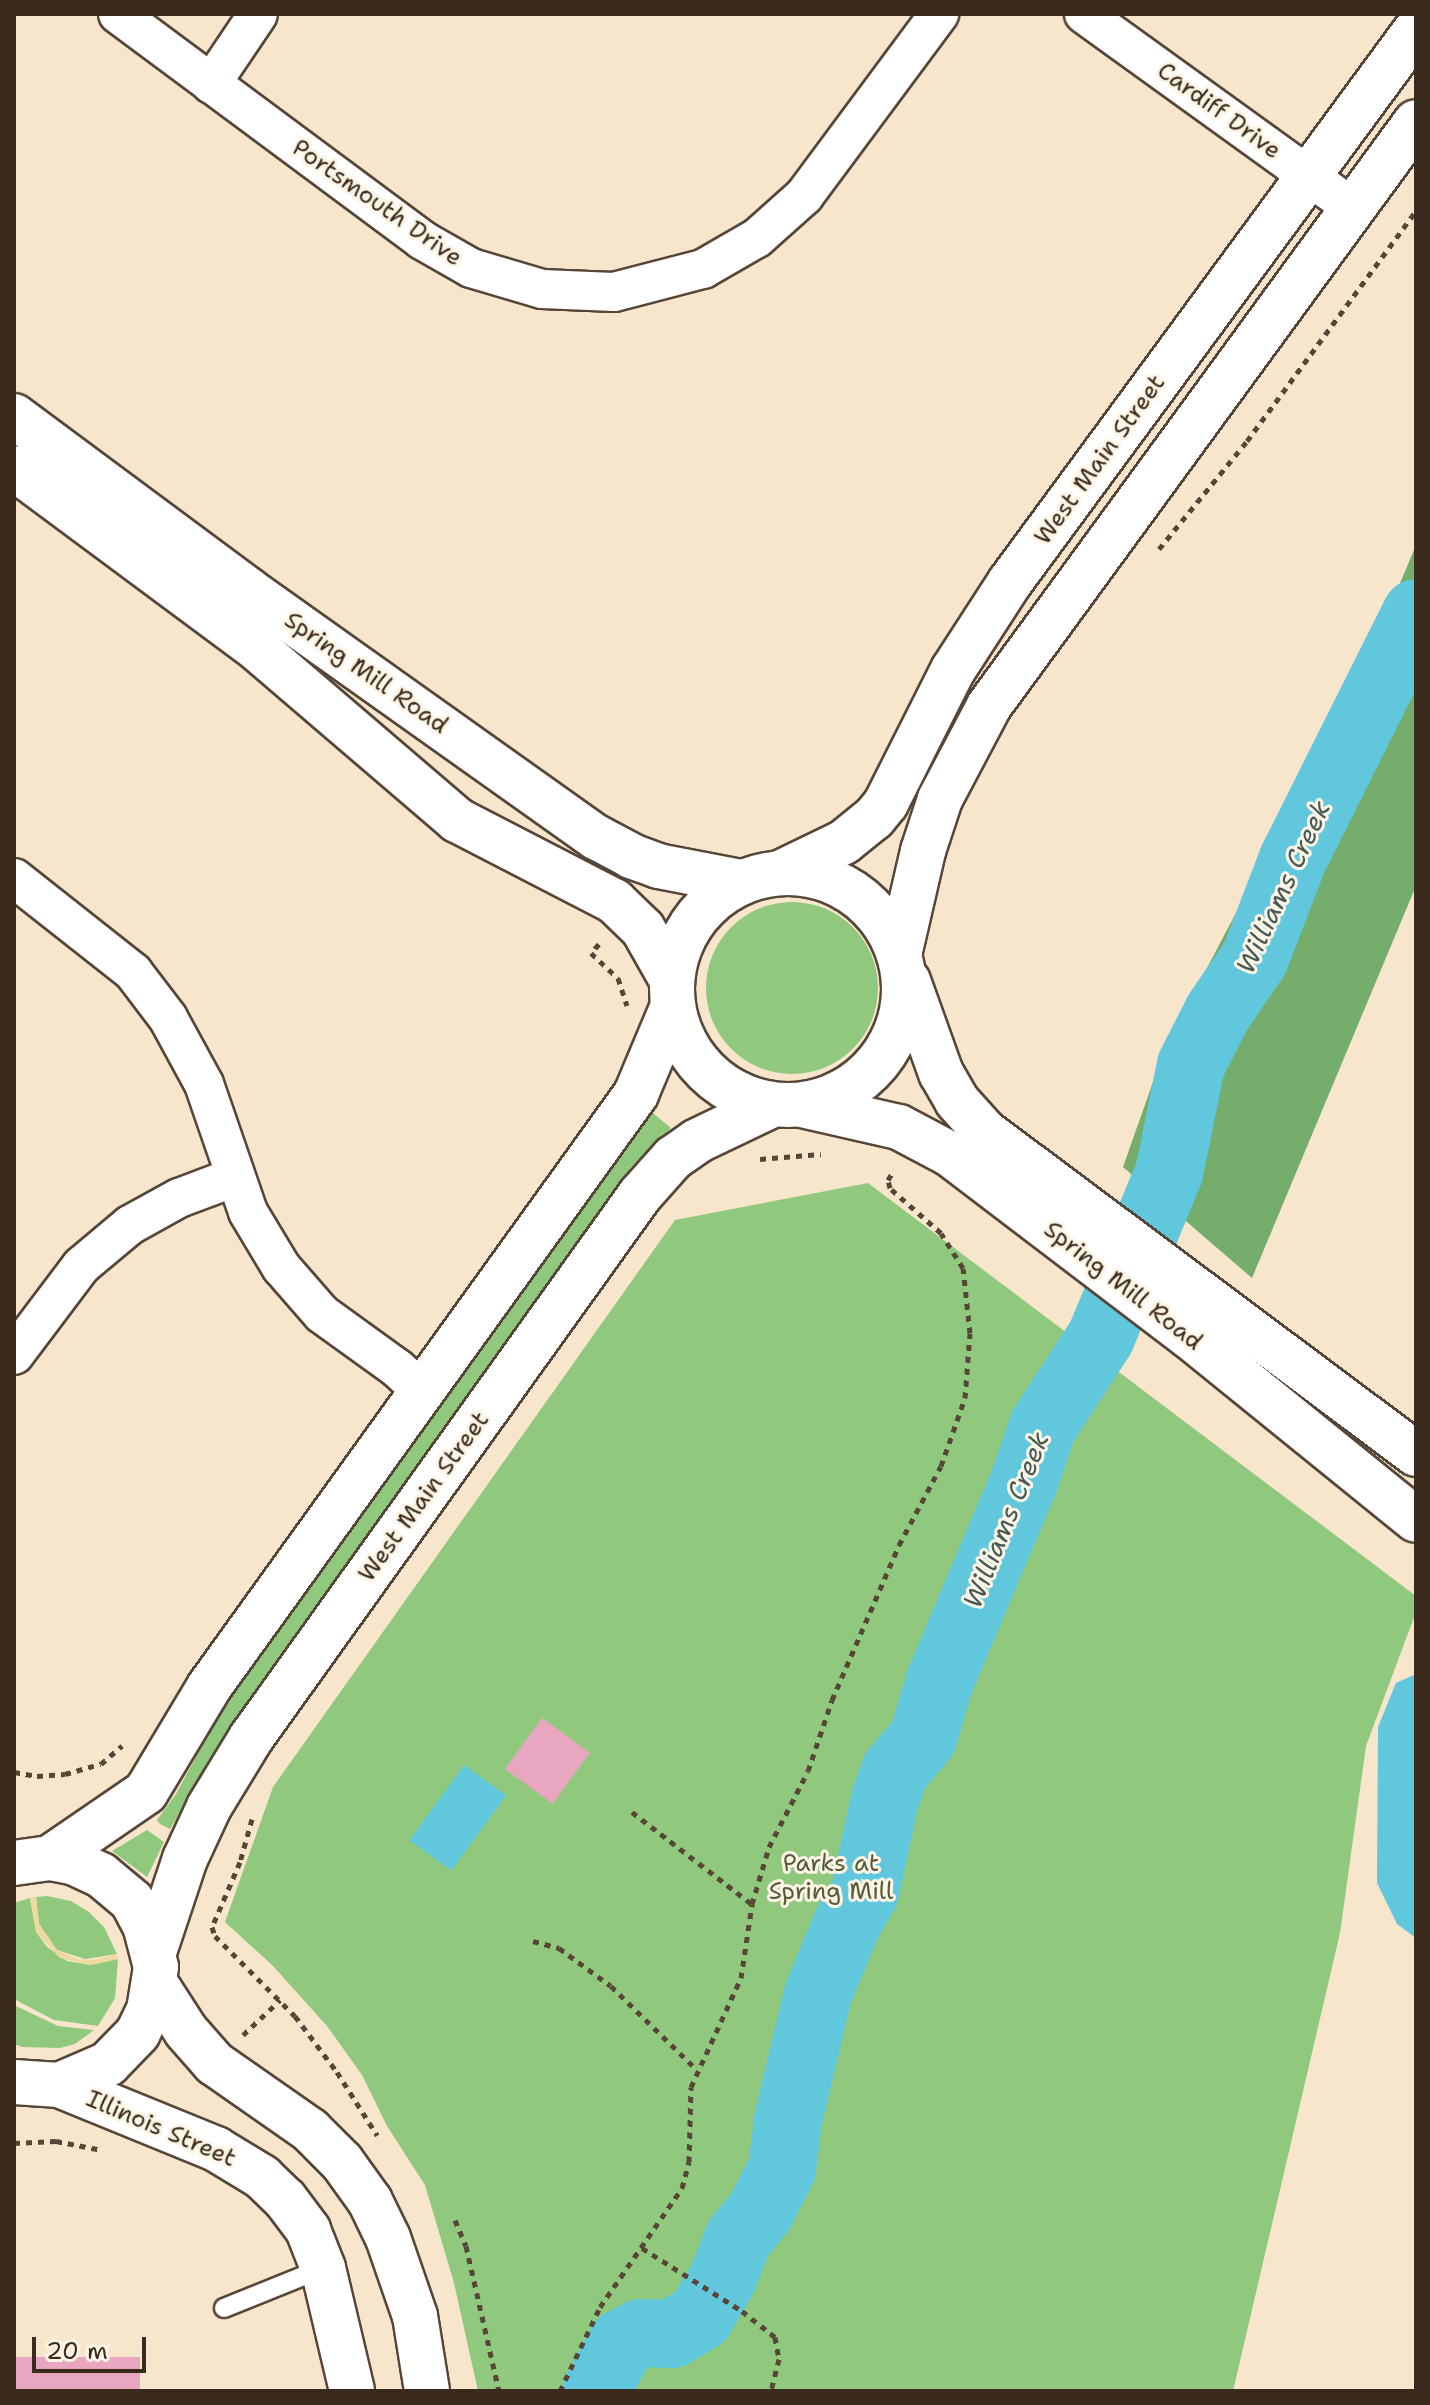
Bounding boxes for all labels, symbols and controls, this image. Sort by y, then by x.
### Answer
street label: Cardiff Drive [1152,56,1286,166]
street label: Portsmouth Drive [286,134,468,272]
street label: West Main Street [1029,369,1171,551]
street label: Spring Mill Road [279,606,453,740]
water label: Williams Creek [1229,796,1337,978]
street label: Spring Mill Road [1038,1215,1208,1357]
street label: West Main Street [353,1406,495,1588]
water label: Williams Creek [957,1427,1055,1613]
park label: Parks at Spring Mill [769,1850,893,1906]
street label: Illinois Street [82,2085,240,2173]
scale bar [36,2321,150,2371]
text: 20 m [46,2335,108,2367]

